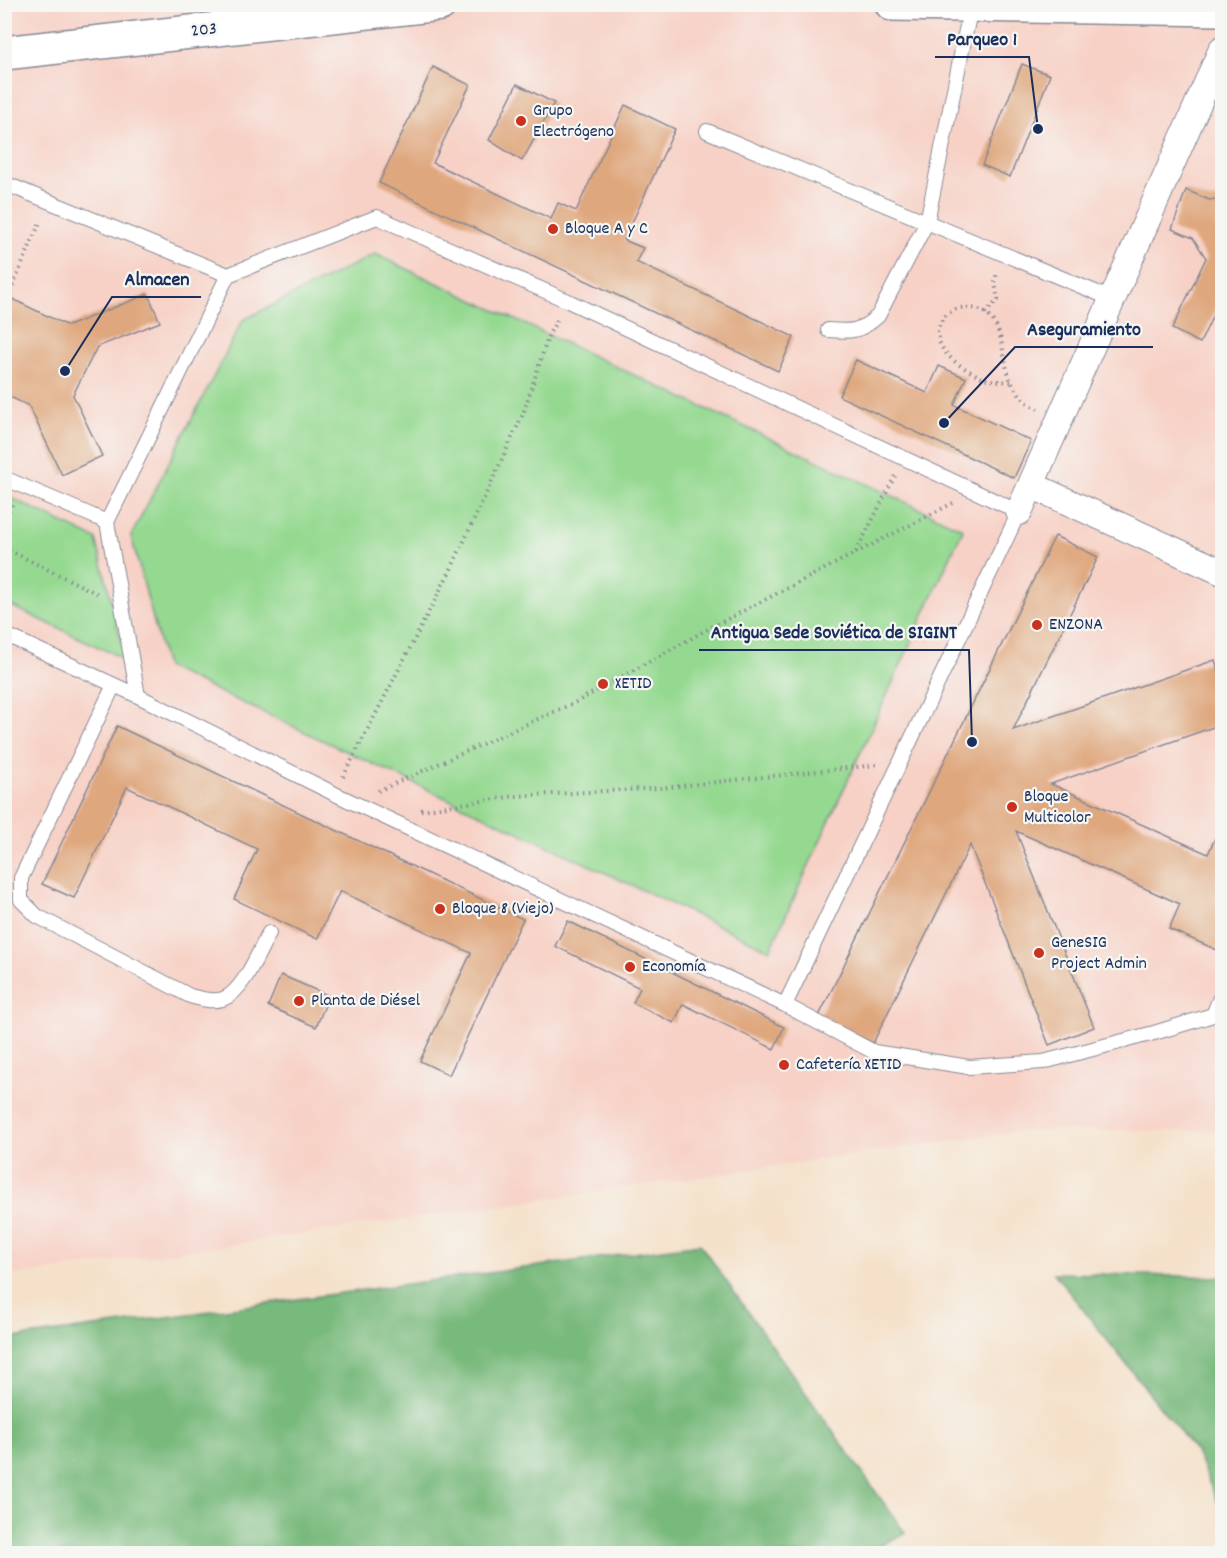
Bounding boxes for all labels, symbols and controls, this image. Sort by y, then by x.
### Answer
street label: 203 [190,17,218,45]
callout: Parqueo 1 [935,19,1029,57]
text: Parqueo 1 [947,27,1017,55]
place label: Grupo Electrógeno [533,99,614,145]
marker: Grupo Electrógeno [514,114,528,128]
place label: Bloque A y C [565,217,648,242]
marker: Bloque A y C [546,222,560,236]
callout: Almacen [112,259,201,297]
text: Almacen [125,267,189,295]
callout: Aseguramiento [1015,309,1153,347]
text: Aseguramiento [1027,317,1141,345]
callout: Antigua Sede Soviética de SIGINT [699,612,969,650]
place label: ENZONA [1049,613,1103,638]
marker: ENZONA [1030,618,1044,632]
text: Antigua Sede Soviética de SIGINT [711,620,958,648]
place label: XETID [615,672,652,697]
marker: XETID [596,677,610,691]
place label: Bloque Multicolor [1024,785,1091,831]
marker: Bloque Multicolor [1005,800,1019,814]
place label: Bloque 8 (Viejo) [452,897,554,922]
marker: Bloque 8 (Viejo) [433,902,447,916]
place label: GeneSIG Project Admin [1051,931,1147,977]
marker: GeneSIG Project Admin [1032,946,1046,960]
place label: Economía [642,955,706,980]
marker: Economía [623,960,637,974]
place label: Planta de Diésel [311,989,421,1014]
marker: Planta de Diésel [292,994,306,1008]
place label: Cafetería XETID [796,1053,901,1078]
marker: Cafetería XETID [777,1058,791,1072]

